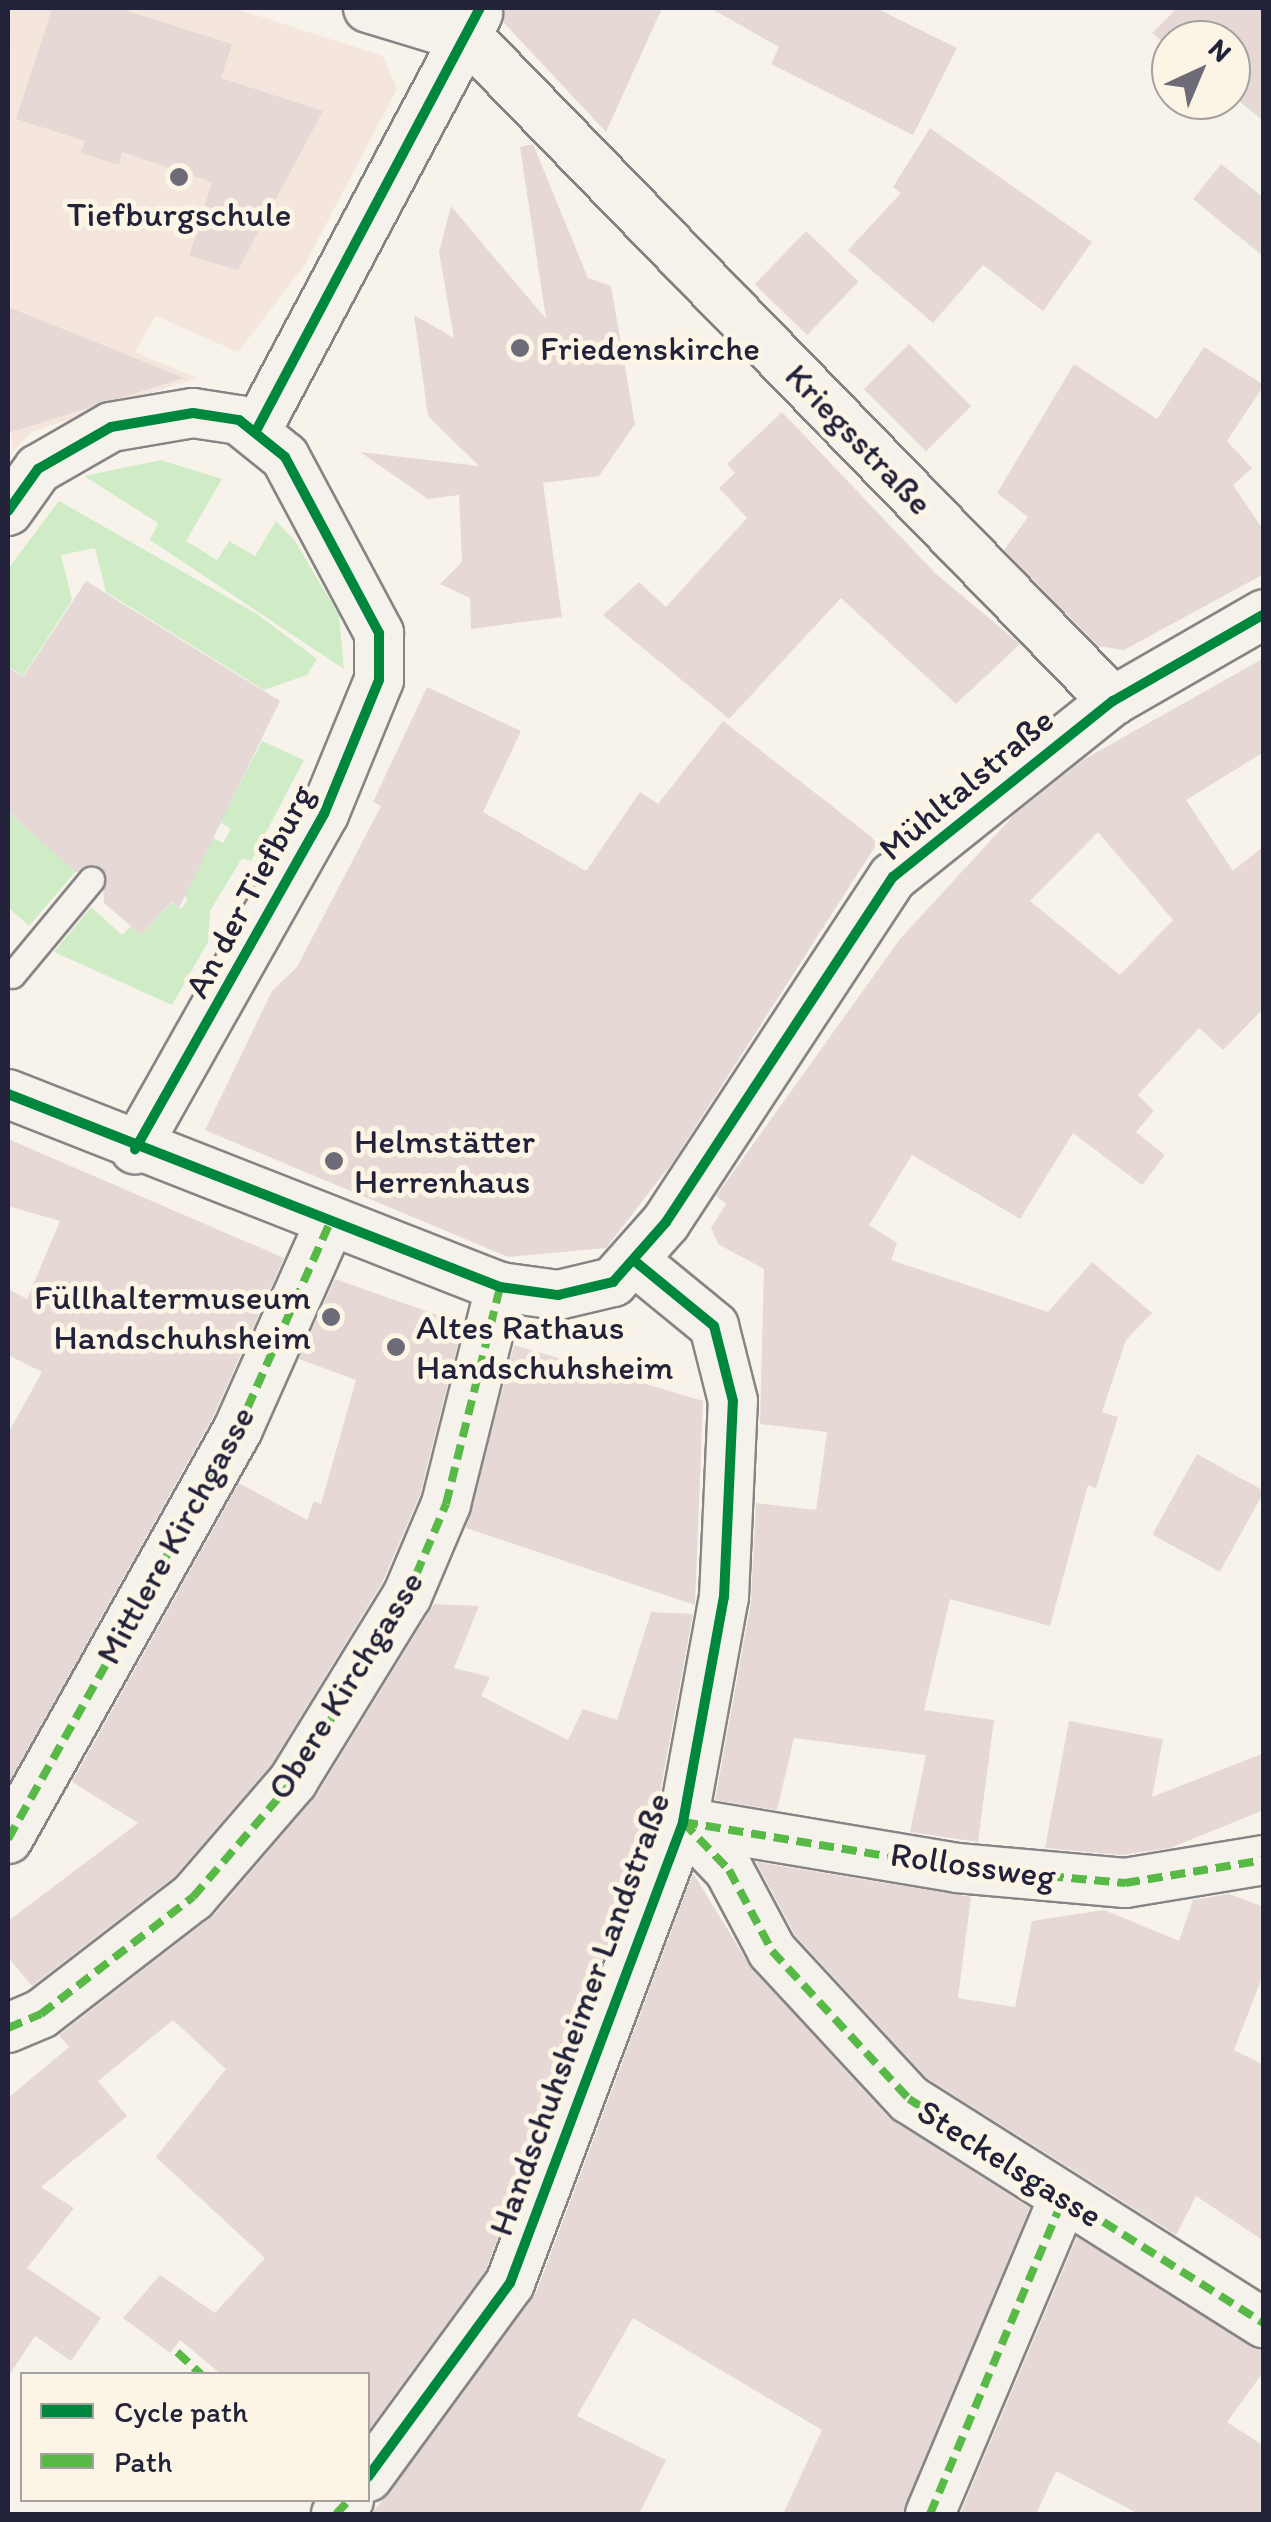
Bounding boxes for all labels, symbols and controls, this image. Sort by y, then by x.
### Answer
north arrow [1151,20,1251,120]
text: N [1202,31,1239,69]
marker: Tiefburgschule [168,166,190,188]
place label: Tiefburgschule [67,193,291,235]
place label: Friedenskirche [540,327,760,369]
marker: Friedenskirche [509,337,531,359]
street label: Kriegsstraße [777,355,941,523]
street label: Mühltalstraße [870,699,1062,869]
street label: An der Tiefburg [175,777,323,1005]
place label: Helmstätter Herrenhaus [354,1120,535,1202]
marker: Helmstätter Herrenhaus [323,1150,345,1172]
place label: Füllhaltermuseum Handschuhsheim [34,1276,311,1358]
marker: Füllhaltermuseum Handschuhsheim [320,1306,342,1328]
place label: Altes Rathaus Handschuhsheim [416,1306,673,1388]
marker: Altes Rathaus Handschuhsheim [385,1336,407,1358]
street label: Mittlere Kirchgasse [87,1398,263,1672]
street label: Obere Kirchgasse [258,1563,432,1807]
street label: Handschuhsheimer Landstraße [479,1787,679,2241]
street label: Rollossweg [888,1833,1058,1897]
street label: Steckelsgasse [910,2090,1110,2236]
legend [20,2372,370,2502]
text: Cycle path [114,2393,248,2430]
text: Path [114,2443,172,2480]

